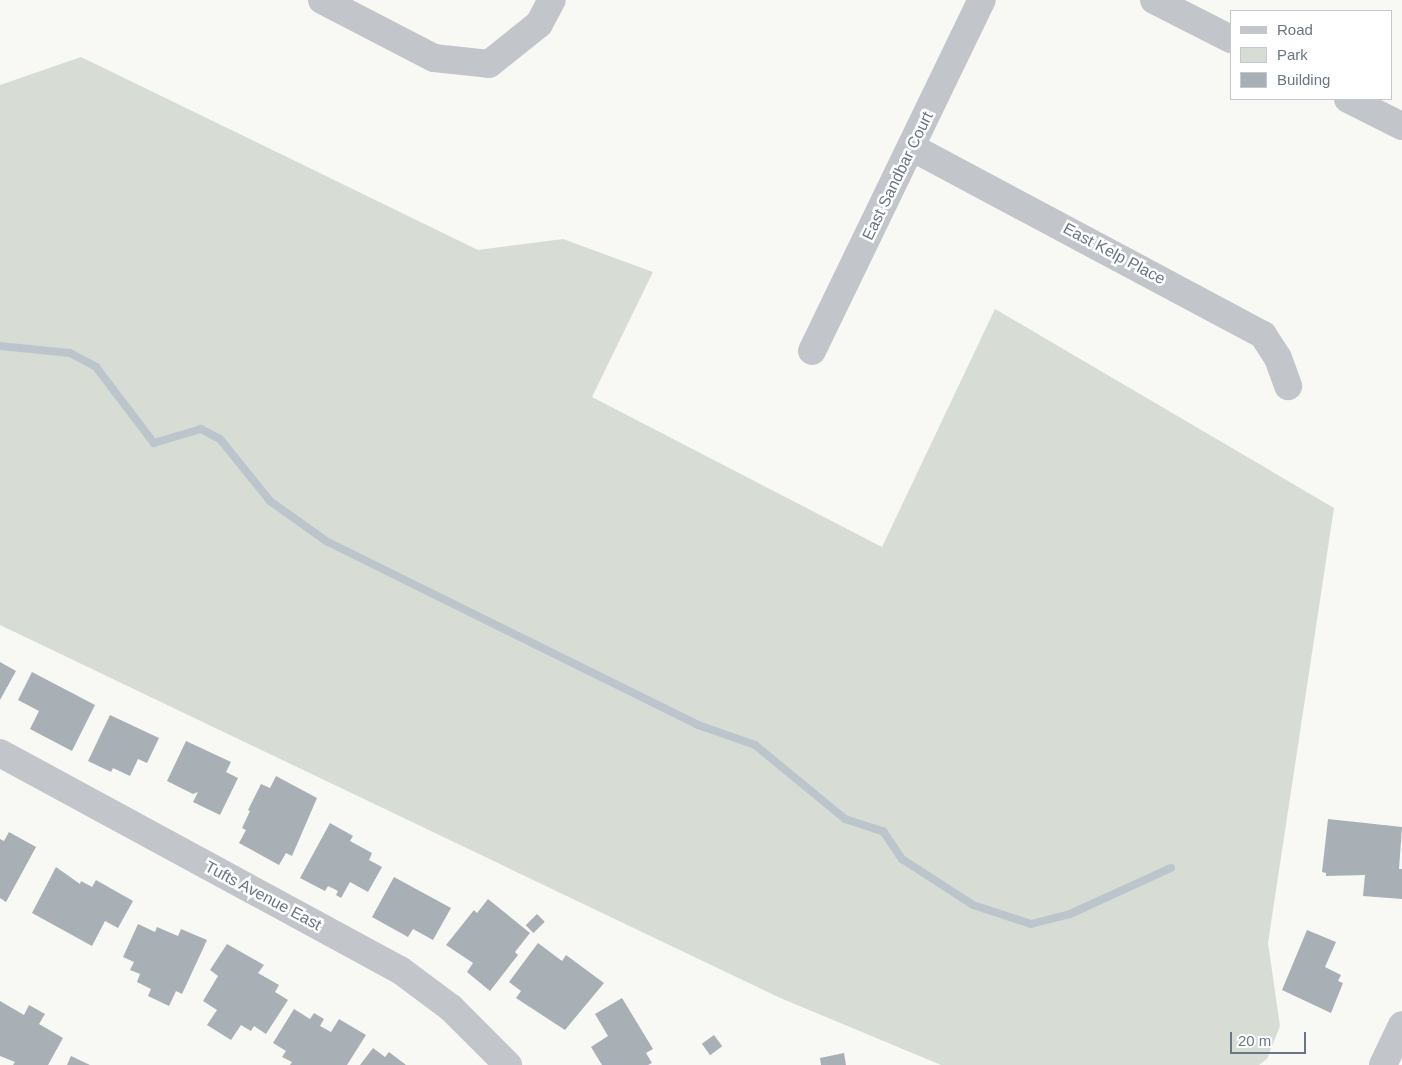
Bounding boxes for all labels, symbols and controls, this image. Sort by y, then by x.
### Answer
legend [1230,10,1392,100]
text: Road [1277,21,1313,38]
text: Park [1277,46,1308,63]
text: Building [1277,71,1330,88]
street label: East Sandbar Court [859,109,937,243]
street label: East Kelp Place [1060,219,1168,289]
street label: Tufts Avenue East [201,857,325,935]
scale bar [1232,1022,1308,1054]
text: 20 m [1238,1032,1271,1049]

